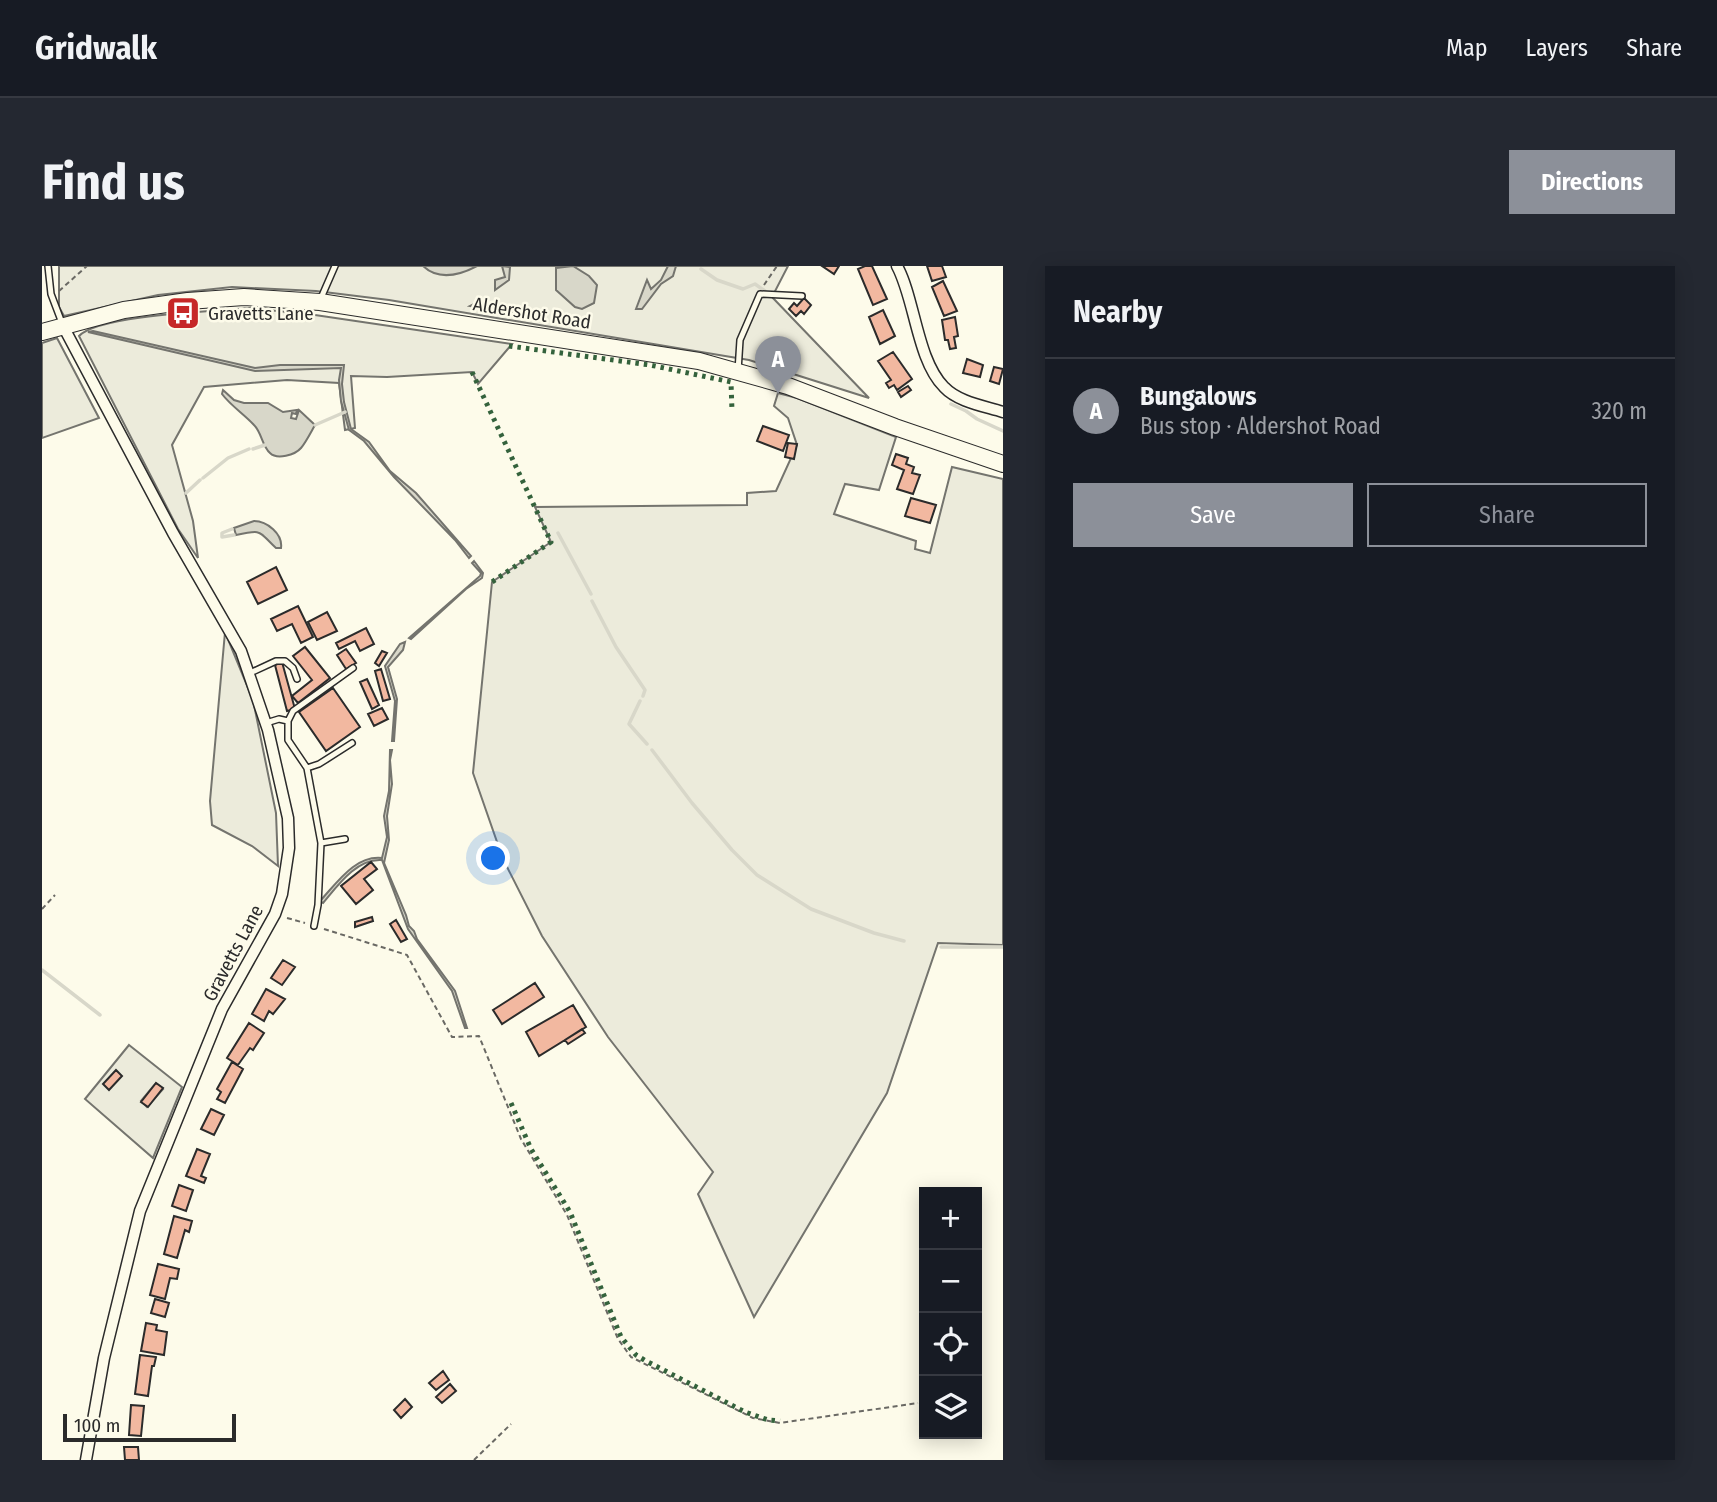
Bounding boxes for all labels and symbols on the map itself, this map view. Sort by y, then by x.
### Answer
street label: Aldershot Road [471,292,593,334]
bus stop icon: Gravetts Lane [164,294,202,332]
place label: Gravetts Lane [208,302,314,325]
pin: A [755,336,801,394]
your location [476,841,510,875]
street label: Gravetts Lane [198,901,268,1005]
scale bar [63,1411,236,1443]

